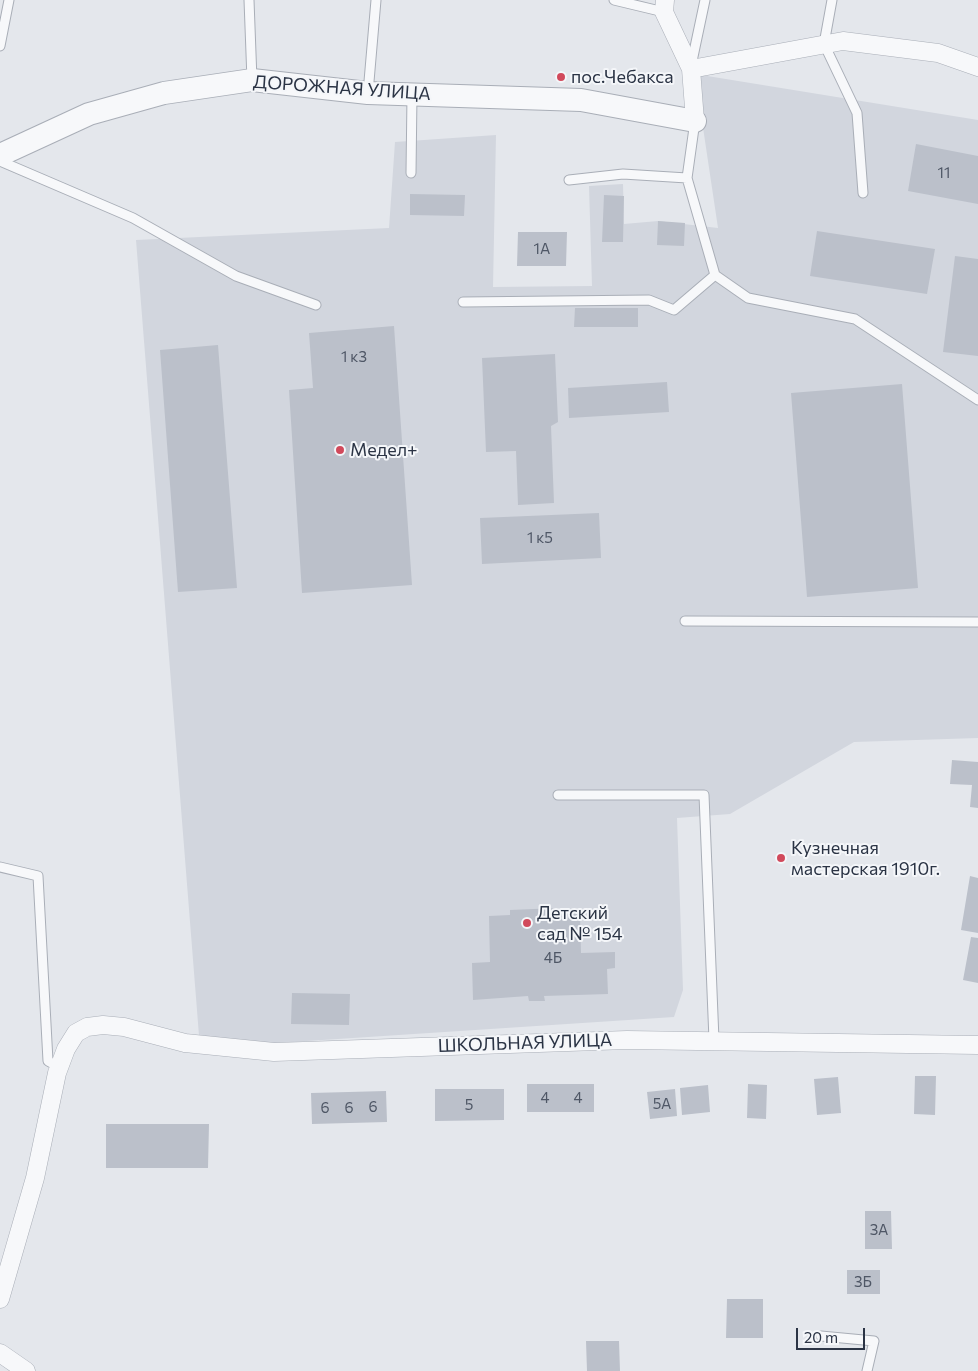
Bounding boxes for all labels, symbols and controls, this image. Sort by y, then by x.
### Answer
place label: пос.Чебакса [571,66,674,88]
street label: ДОРОЖНАЯ УЛИЦА [252,71,432,105]
marker: пос.Чебакса [555,71,567,83]
house number: 11 [938,164,950,182]
house number: 1А [534,240,550,258]
house number: 1 к3 [341,348,367,366]
place label: Медел+ [350,439,418,461]
marker: Медел+ [334,444,346,456]
house number: 1 к5 [527,529,553,547]
place label: Кузнечная мастерская 1910г. [791,837,940,880]
marker: Кузнечная мастерская 1910г. [775,852,787,864]
place label: Детский сад № 154 [537,902,623,944]
marker: Детский сад № 154 [521,917,533,929]
house number: 4Б [544,949,562,967]
street label: ШКОЛЬНАЯ УЛИЦА [437,1029,613,1057]
house number: 4 [541,1089,549,1107]
house number: 4 [574,1089,582,1107]
house number: 5А [653,1095,671,1113]
house number: 5 [465,1096,473,1114]
house number: 6 [368,1098,378,1116]
house number: 6 [320,1099,330,1117]
house number: 6 [344,1099,354,1117]
house number: 3А [870,1221,888,1239]
house number: 3Б [854,1273,872,1291]
scale bar [798,1318,867,1350]
text: 20 m [804,1328,838,1346]

